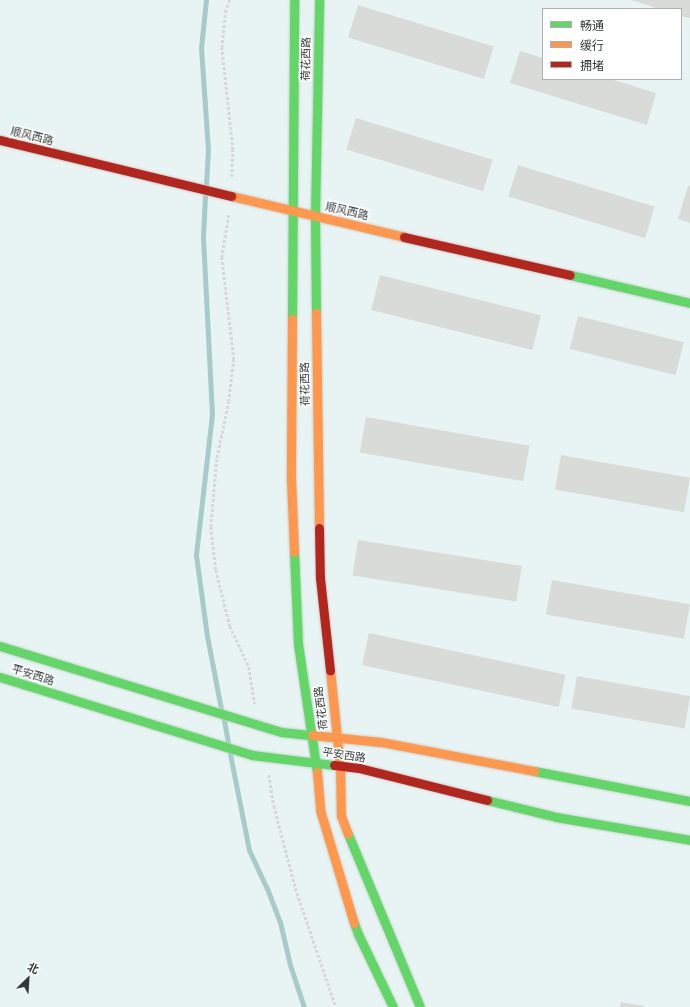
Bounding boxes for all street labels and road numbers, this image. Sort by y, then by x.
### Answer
street label: 荷花西路 [299,37,313,81]
street label: 顺风西路 [9,124,55,148]
street label: 顺风西路 [324,200,370,222]
street label: 荷花西路 [298,362,312,406]
street label: 平安西路 [10,662,56,688]
street label: 荷花西路 [312,685,330,731]
street label: 平安西路 [321,745,367,765]

